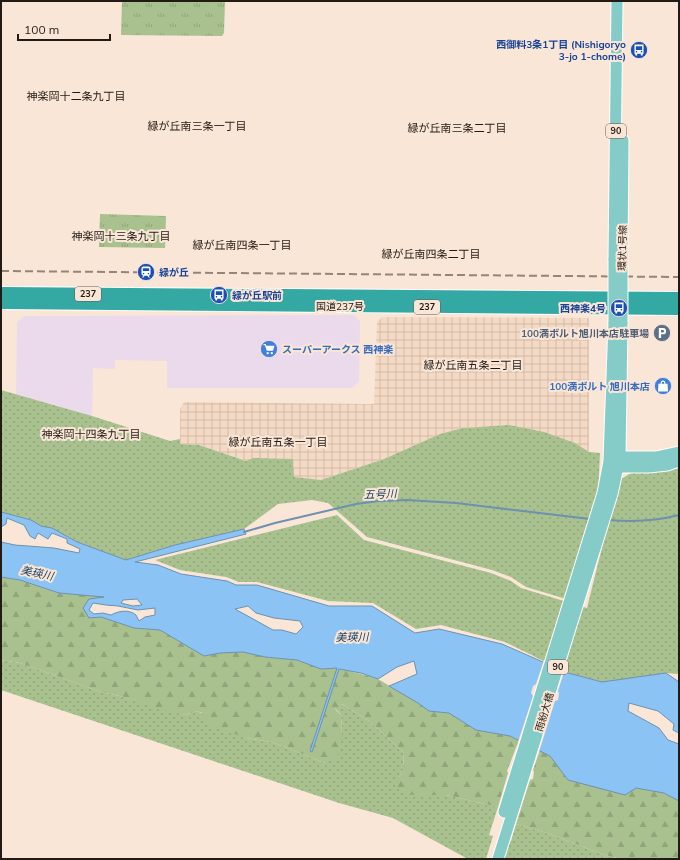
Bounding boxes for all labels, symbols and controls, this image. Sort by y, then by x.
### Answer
scale bar [18,16,110,42]
text: 100 m [24,22,59,37]
place label: 西御料3条1丁目 (Nishigoryo 3-jo 1-chome) [496,38,626,63]
bus stop icon: 西御料3条1丁目 (Nishigoryo 3-jo 1-chome) [629,40,649,60]
district label: 神楽岡十二条九丁目 [27,89,126,103]
district label: 緑が丘南三条一丁目 [148,119,247,133]
district label: 緑が丘南三条二丁目 [408,121,507,135]
road number: 90 [606,124,626,138]
street label: 環状1号線 [616,225,629,271]
district label: 神楽岡十三条九丁目 [72,229,171,243]
district label: 緑が丘南四条一丁目 [193,238,292,252]
district label: 緑が丘南四条二丁目 [382,247,481,261]
station icon: 緑が丘 [136,262,156,282]
place label: 緑が丘 [159,266,189,279]
bus stop icon: 緑が丘駅前 [209,285,229,305]
road number: 237 [75,287,101,301]
place label: 緑が丘駅前 [232,289,282,302]
bus stop icon: 西神楽4号 [609,298,629,318]
street label: 国道237号 [316,300,364,313]
road number: 237 [414,300,440,314]
place label: 西神楽4号 [560,302,606,315]
parking icon: 100満ボルト旭川本店駐車場 [652,323,672,343]
place label: 100満ボルト旭川本店駐車場 [521,327,649,340]
supermarket icon: スーパーアークス 西神楽 [259,339,279,359]
place label: スーパーアークス 西神楽 [282,343,393,356]
district label: 緑が丘南五条二丁目 [424,358,523,372]
shop icon: 100満ボルト 旭川本店 [653,376,673,396]
place label: 100満ボルト 旭川本店 [549,380,650,393]
district label: 神楽岡十四条九丁目 [42,427,141,441]
district label: 緑が丘南五条一丁目 [229,435,328,449]
water label: 五号川 [363,486,398,502]
water label: 美瑛川 [19,563,56,583]
water label: 美瑛川 [335,630,370,644]
road number: 90 [548,660,568,674]
street label: 雨紛大橋 [532,691,557,733]

